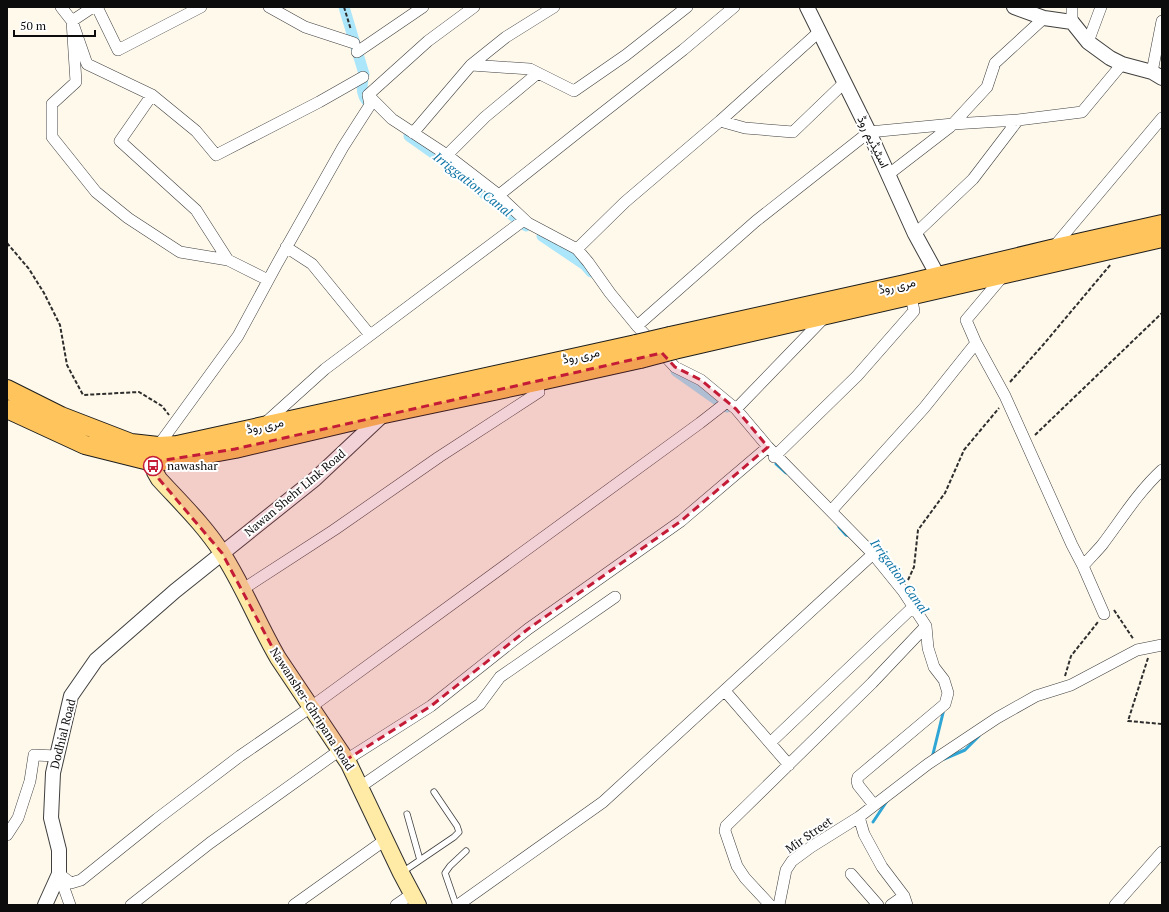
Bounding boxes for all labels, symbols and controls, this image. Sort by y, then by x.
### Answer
scale bar [14,12,95,38]
text: 50 m [20,18,47,33]
street label: اسٹیڈیم روڈ [853,113,893,171]
water label: Irriggation Canal [429,147,517,221]
street label: مری روڈ [877,274,917,298]
street label: مری روڈ [561,344,601,368]
street label: مری روڈ [245,414,285,438]
street label: Nawan Shehr LInk Road [241,446,349,539]
bus stop icon: nawashar [142,455,164,477]
place label: nawashar [167,458,218,473]
water label: Irrigation Canal [866,534,934,618]
street label: Nawansher-Ghripana Road [267,644,358,773]
street label: Dodhial Road [47,697,79,771]
street label: Mir Street [782,813,835,856]

